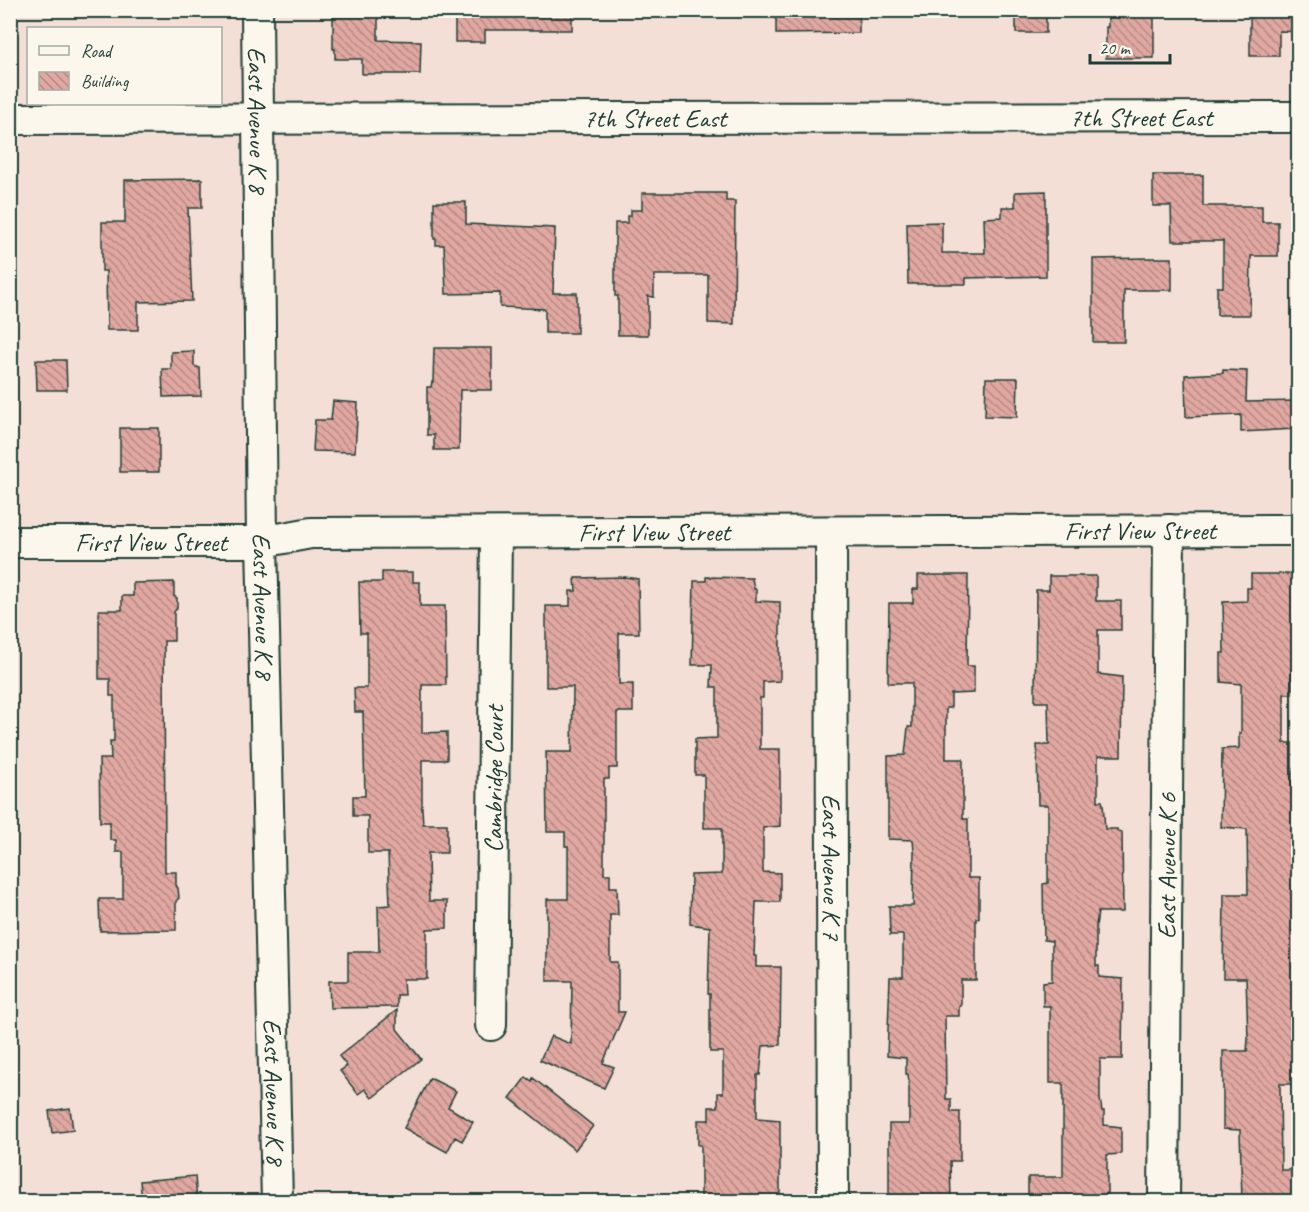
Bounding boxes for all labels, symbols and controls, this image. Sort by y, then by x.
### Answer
legend [27,27,222,105]
scale bar [1090,27,1170,65]
text: 20 m [1099,37,1132,59]
text: Road [81,40,114,62]
street label: East Avenue K 8 [240,47,275,195]
text: Building [81,70,130,92]
street label: 7th Street East [1070,101,1215,134]
street label: 7th Street East [584,102,729,135]
street label: First View Street [1064,514,1218,548]
street label: First View Street [578,516,732,549]
street label: First View Street [75,526,229,559]
street label: East Avenue K 8 [245,533,281,682]
street label: Cambridge Court [477,703,511,853]
street label: East Avenue K 6 [1150,792,1184,939]
street label: East Avenue K 7 [815,794,848,941]
street label: East Avenue K 8 [256,1018,292,1168]

